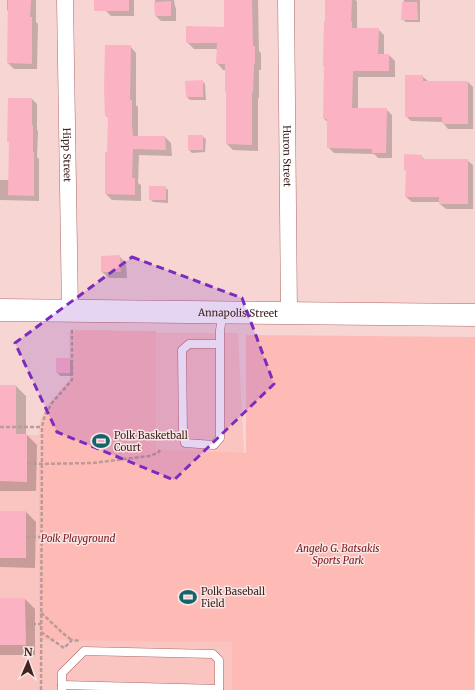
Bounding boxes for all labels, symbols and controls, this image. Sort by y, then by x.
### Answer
street label: Huron Street [281,125,294,187]
street label: Hipp Street [61,128,74,182]
street label: Annapolis Street [197,306,278,319]
place label: Polk Basketball Court [114,429,188,454]
sports icon: Polk Basketball Court [91,431,111,451]
park label: Polk Playground [41,532,115,545]
park label: Angelo G. Batsakis Sports Park [295,542,380,567]
place label: Polk Baseball Field [201,585,265,610]
sports icon: Polk Baseball Field [178,587,198,607]
north arrow [8,642,48,682]
text: N [24,645,33,659]

